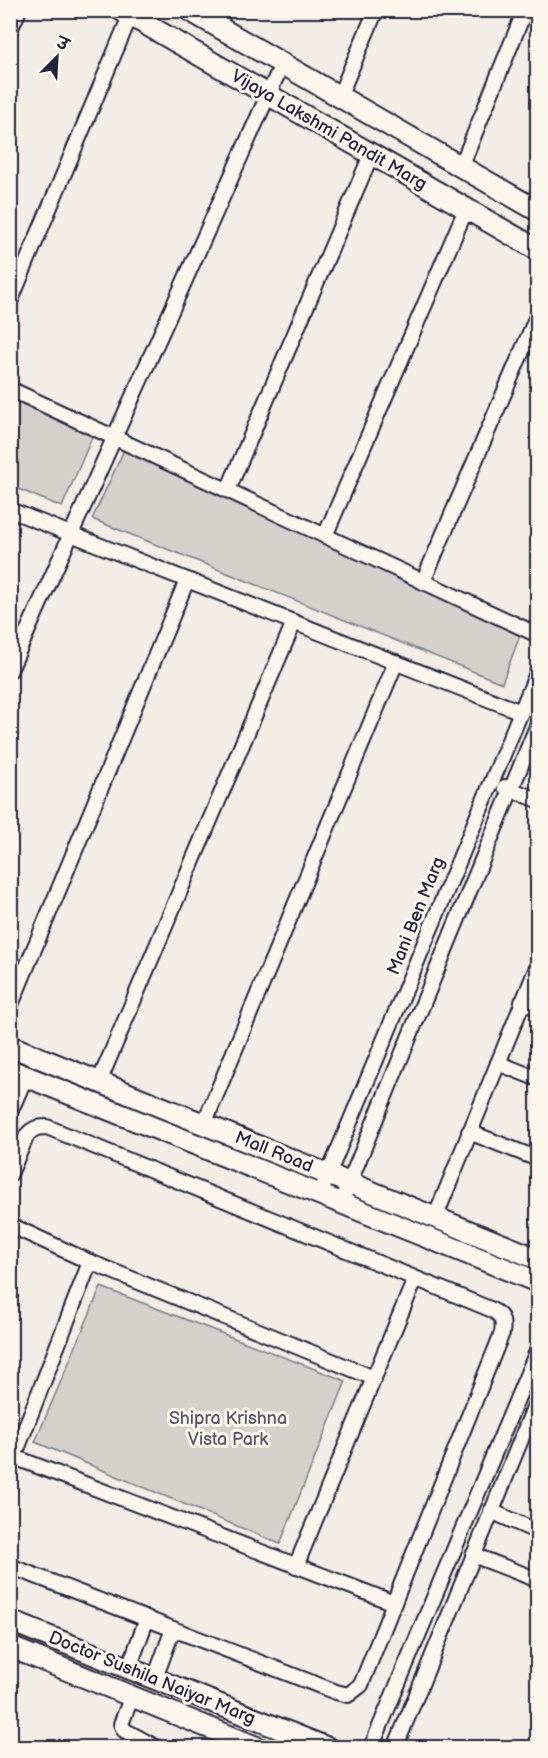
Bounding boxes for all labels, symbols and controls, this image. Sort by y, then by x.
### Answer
north arrow [27,27,87,87]
text: उ [52,33,72,56]
street label: Vijaya Lakshmi Pandit Marg [228,65,430,195]
street label: Mani Ben Marg [383,854,449,978]
street label: Mall Road [232,1127,316,1177]
park label: Shipra Krishna Vista Park [169,1408,287,1450]
street label: Doctor Sushila Naiyar Marg [46,1627,258,1729]

